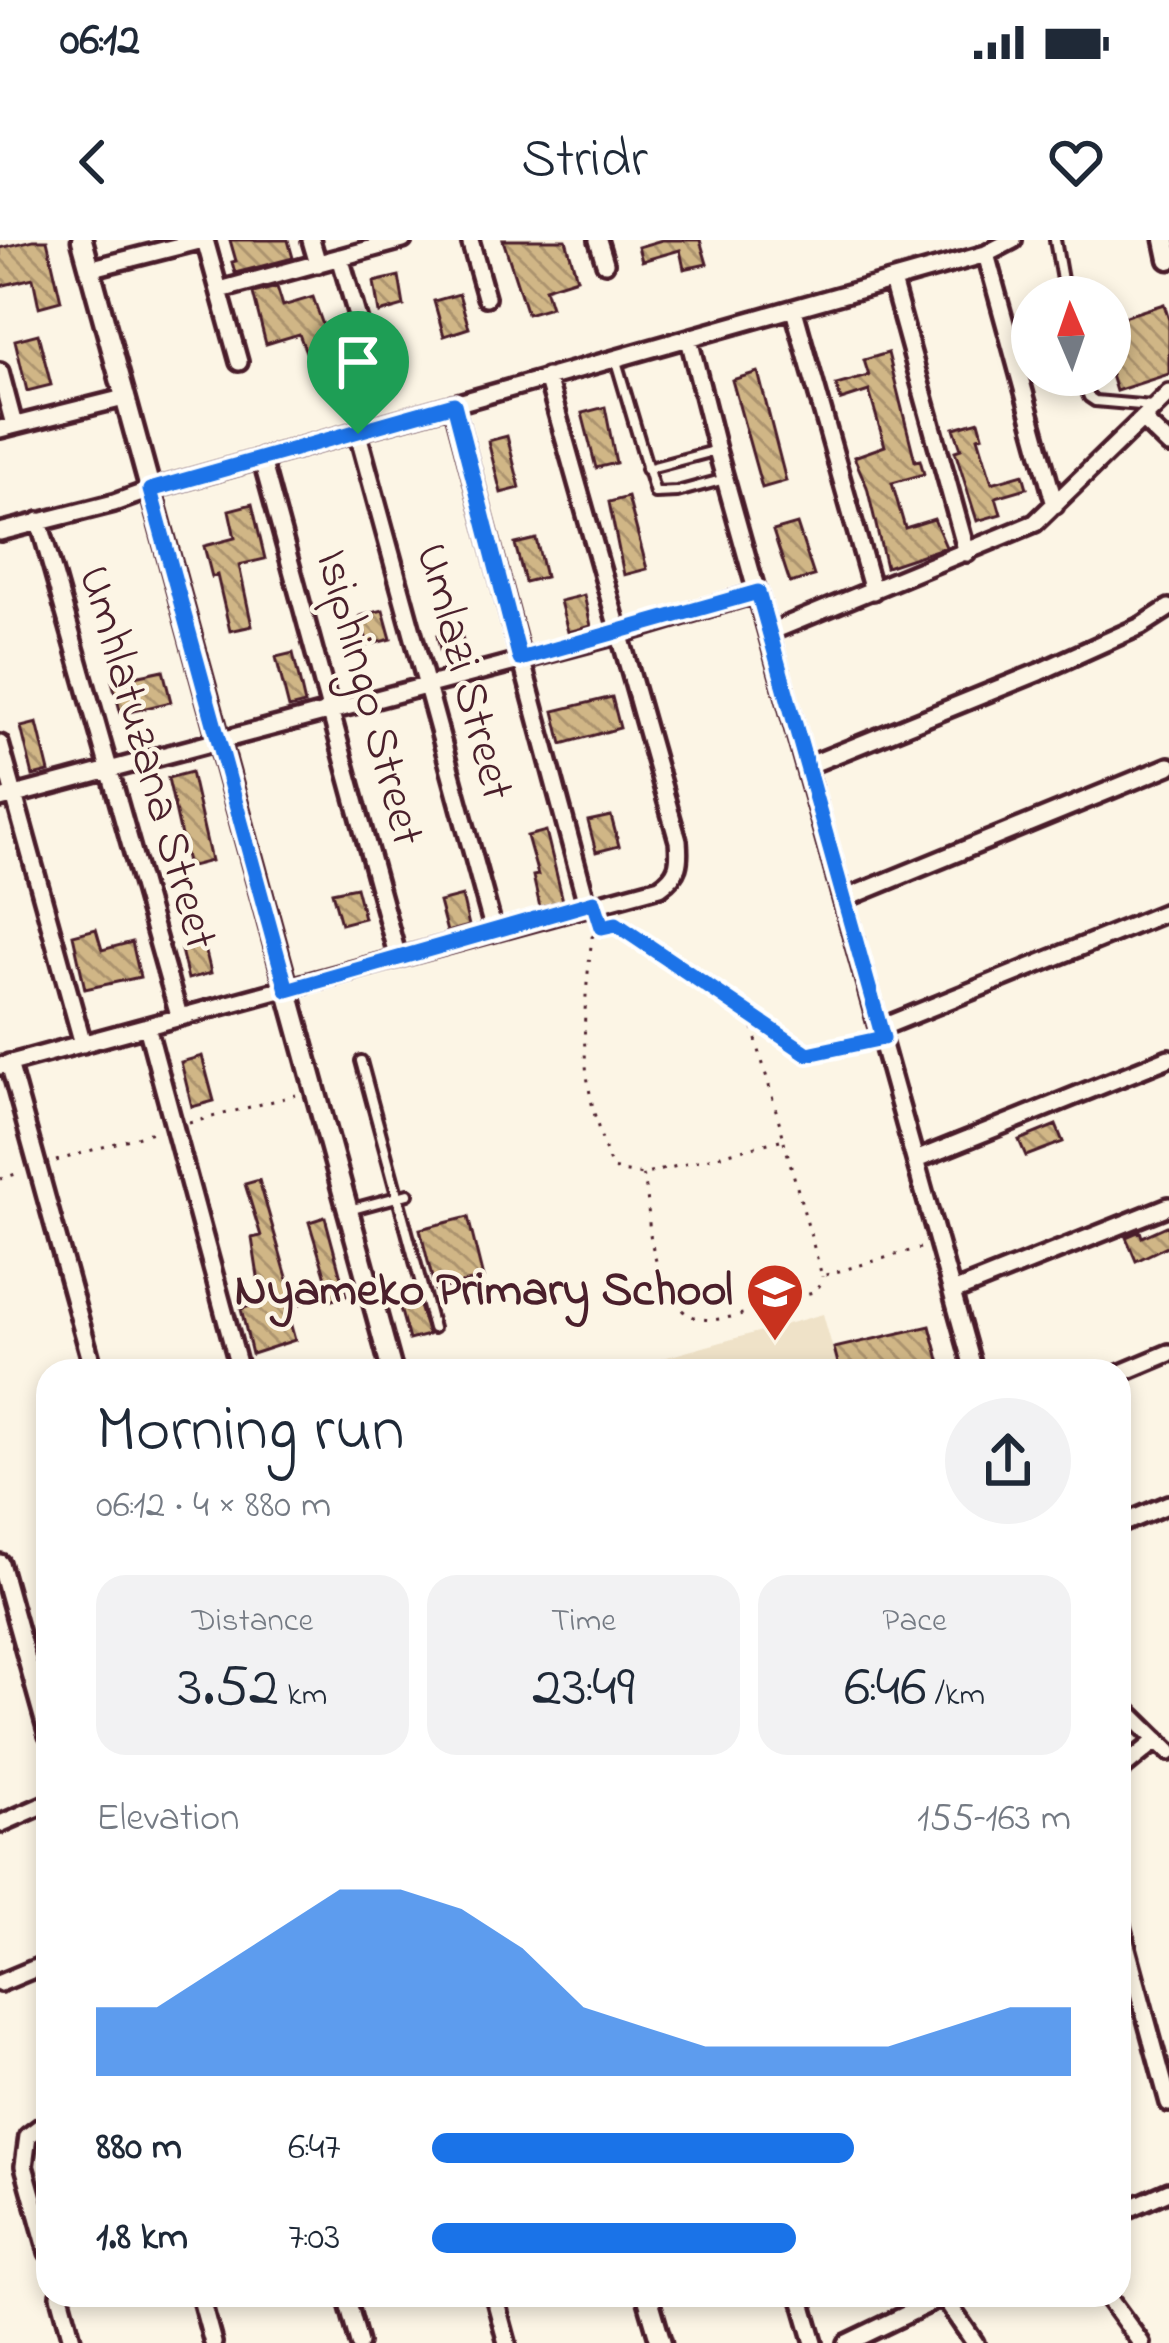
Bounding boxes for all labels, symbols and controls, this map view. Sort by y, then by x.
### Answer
text: 06:12 [60,9,140,75]
text: Stridr [521,123,648,201]
icon: back [60,129,126,195]
icon: heart [1043,129,1109,195]
north arrow [1011,276,1131,396]
map controls [1011,276,1131,396]
pin [307,311,409,434]
icon: arrive [325,329,391,395]
street label: Umlazi Street [395,536,531,808]
street label: Isiphingo Street [294,542,441,854]
street label: Umhlatuzana Street [58,558,234,958]
place label: Nyameko Primary School [235,1257,733,1327]
school or university icon: Nyameko Primary School [744,1261,806,1343]
text: Morning run [96,1385,405,1481]
button: share [945,1398,1071,1524]
text: 06:12 · 4 × 880 m [96,1478,331,1535]
text: Distance [192,1598,313,1646]
text: Time [551,1598,616,1646]
text: Pace [882,1598,947,1646]
text: 3.52 [178,1646,279,1733]
text: 23:49 [532,1646,635,1733]
text: 6:46 [844,1646,927,1733]
text: km [279,1672,327,1720]
text: /km [927,1672,985,1720]
text: Elevation [96,1791,239,1848]
text: 155–163 m [917,1791,1071,1848]
text: 880 m [96,2120,182,2177]
text: 6:47 [288,2120,341,2177]
text: 1.8 km [96,2210,188,2267]
text: 7:03 [288,2210,340,2267]

